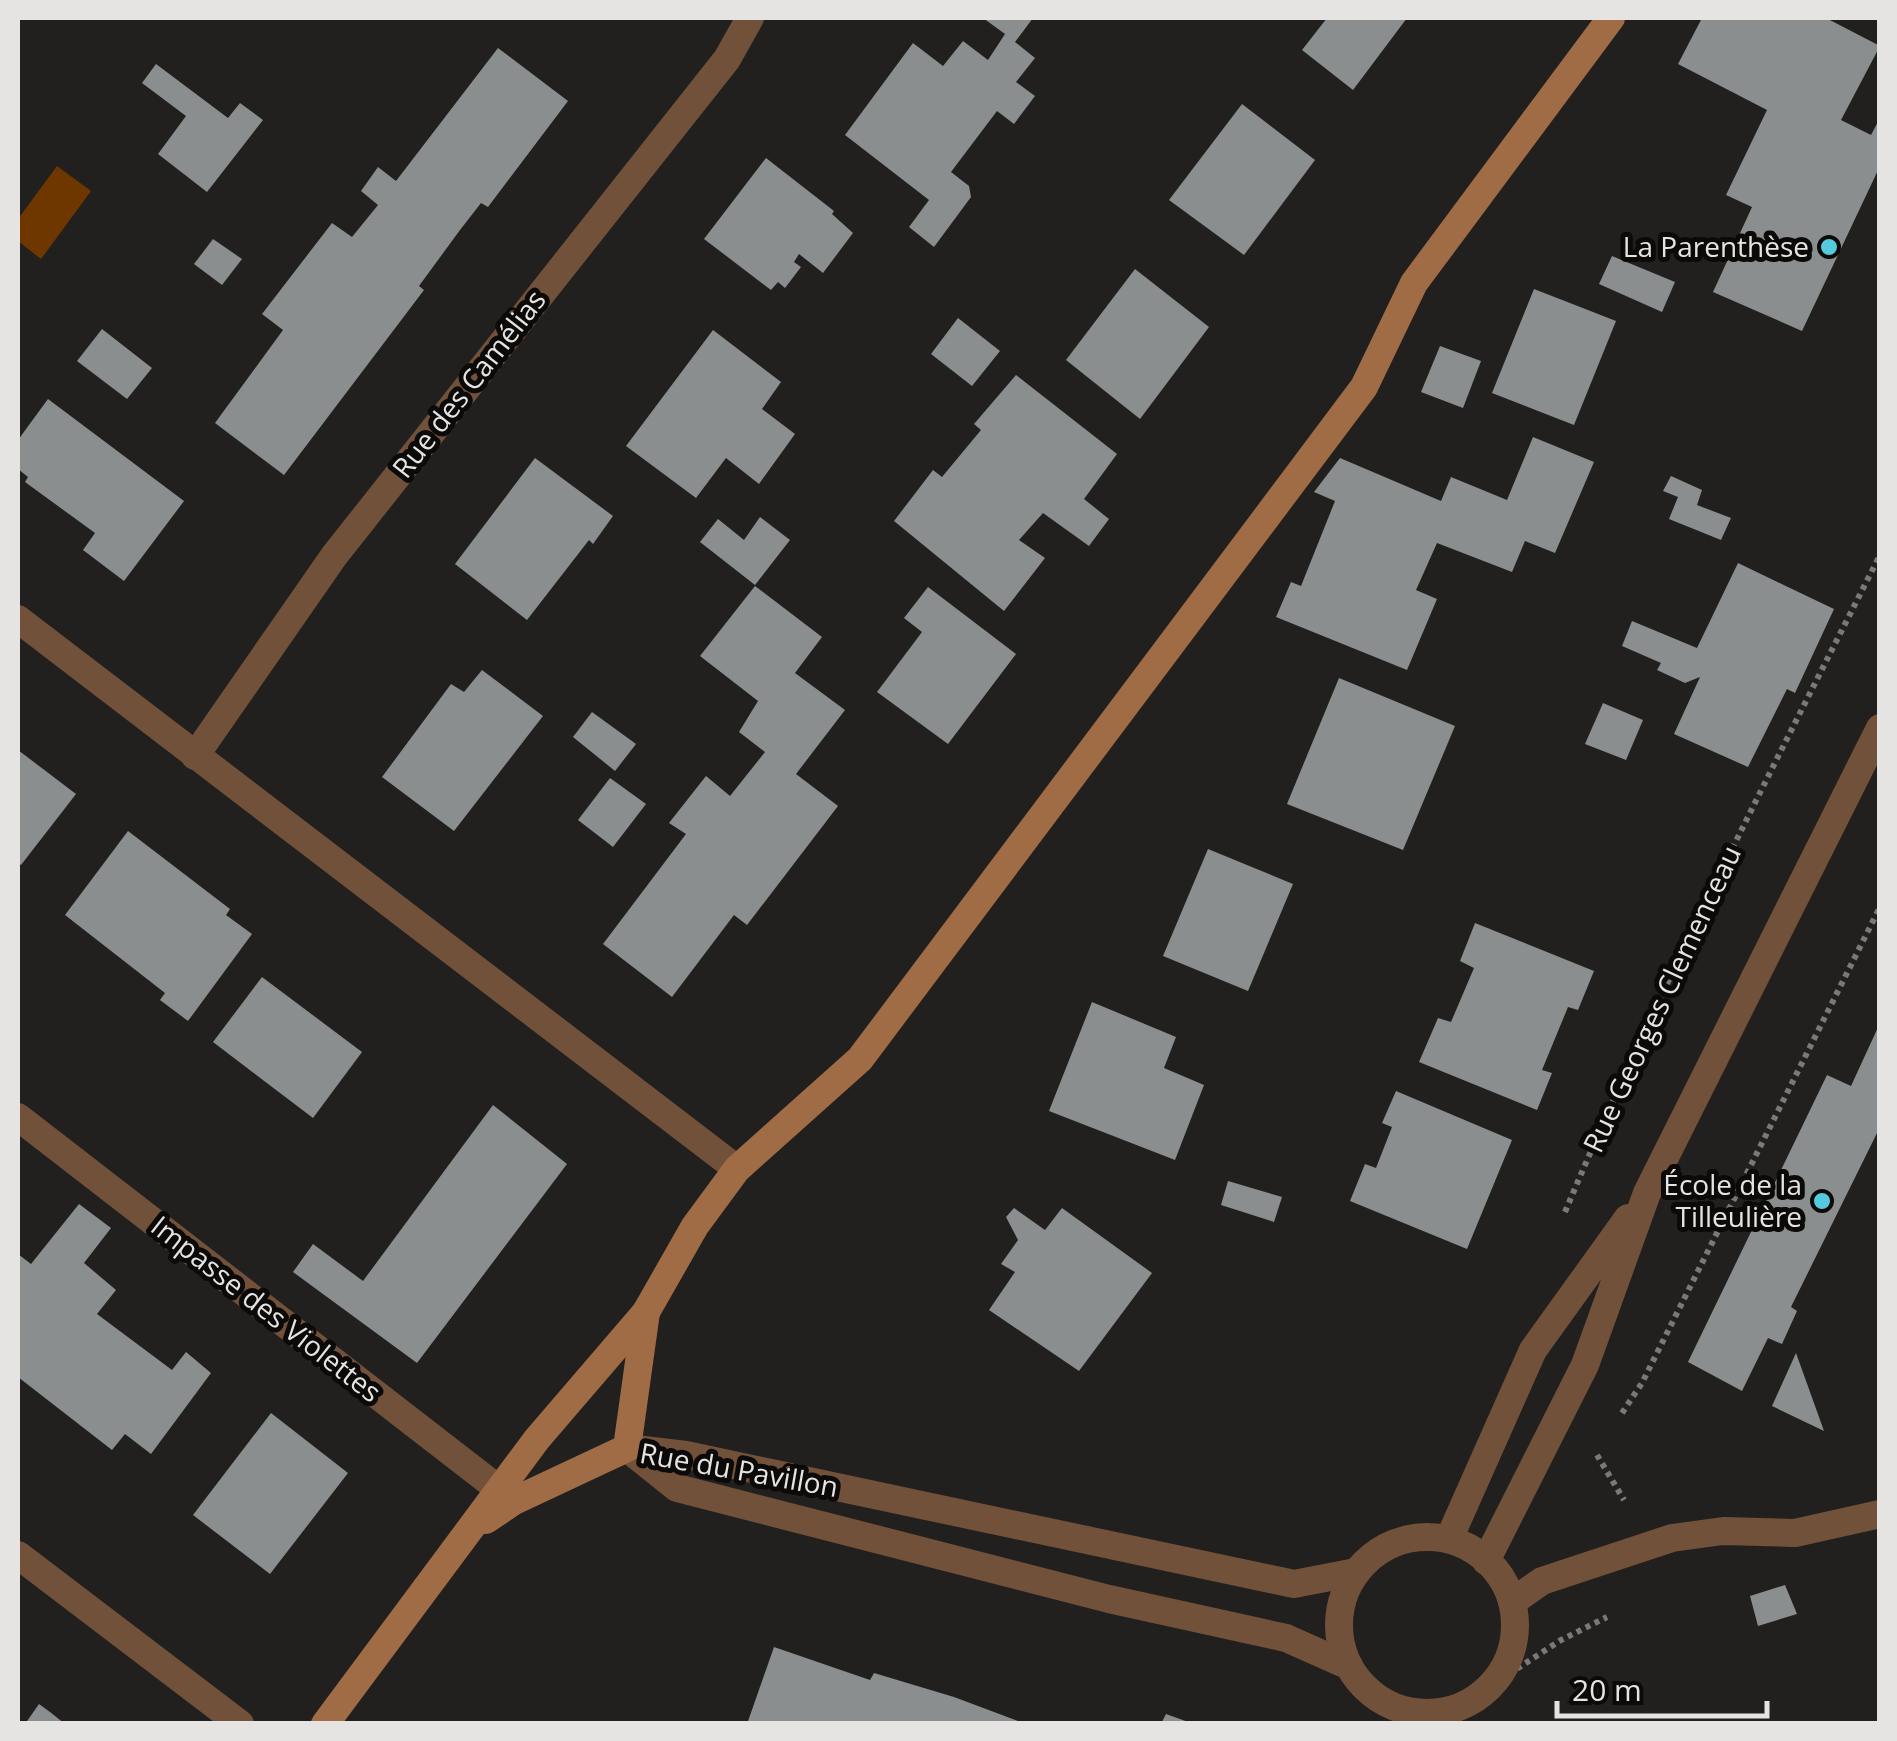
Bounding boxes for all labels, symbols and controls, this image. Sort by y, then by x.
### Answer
place label: La Parenthèse [1623,227,1809,265]
marker: La Parenthèse [1818,236,1840,258]
street label: Rue des Camélias [383,282,554,485]
street label: Rue Georges Clemenceau [1573,839,1749,1158]
place label: École de la Tilleulière [1663,1165,1802,1235]
marker: École de la Tilleulière [1811,1190,1833,1212]
street label: Impasse des Violettes [144,1206,389,1410]
street label: Rue du Pavillon [637,1433,841,1505]
scale bar [1557,1656,1767,1718]
text: 20 m [1572,1669,1642,1710]

